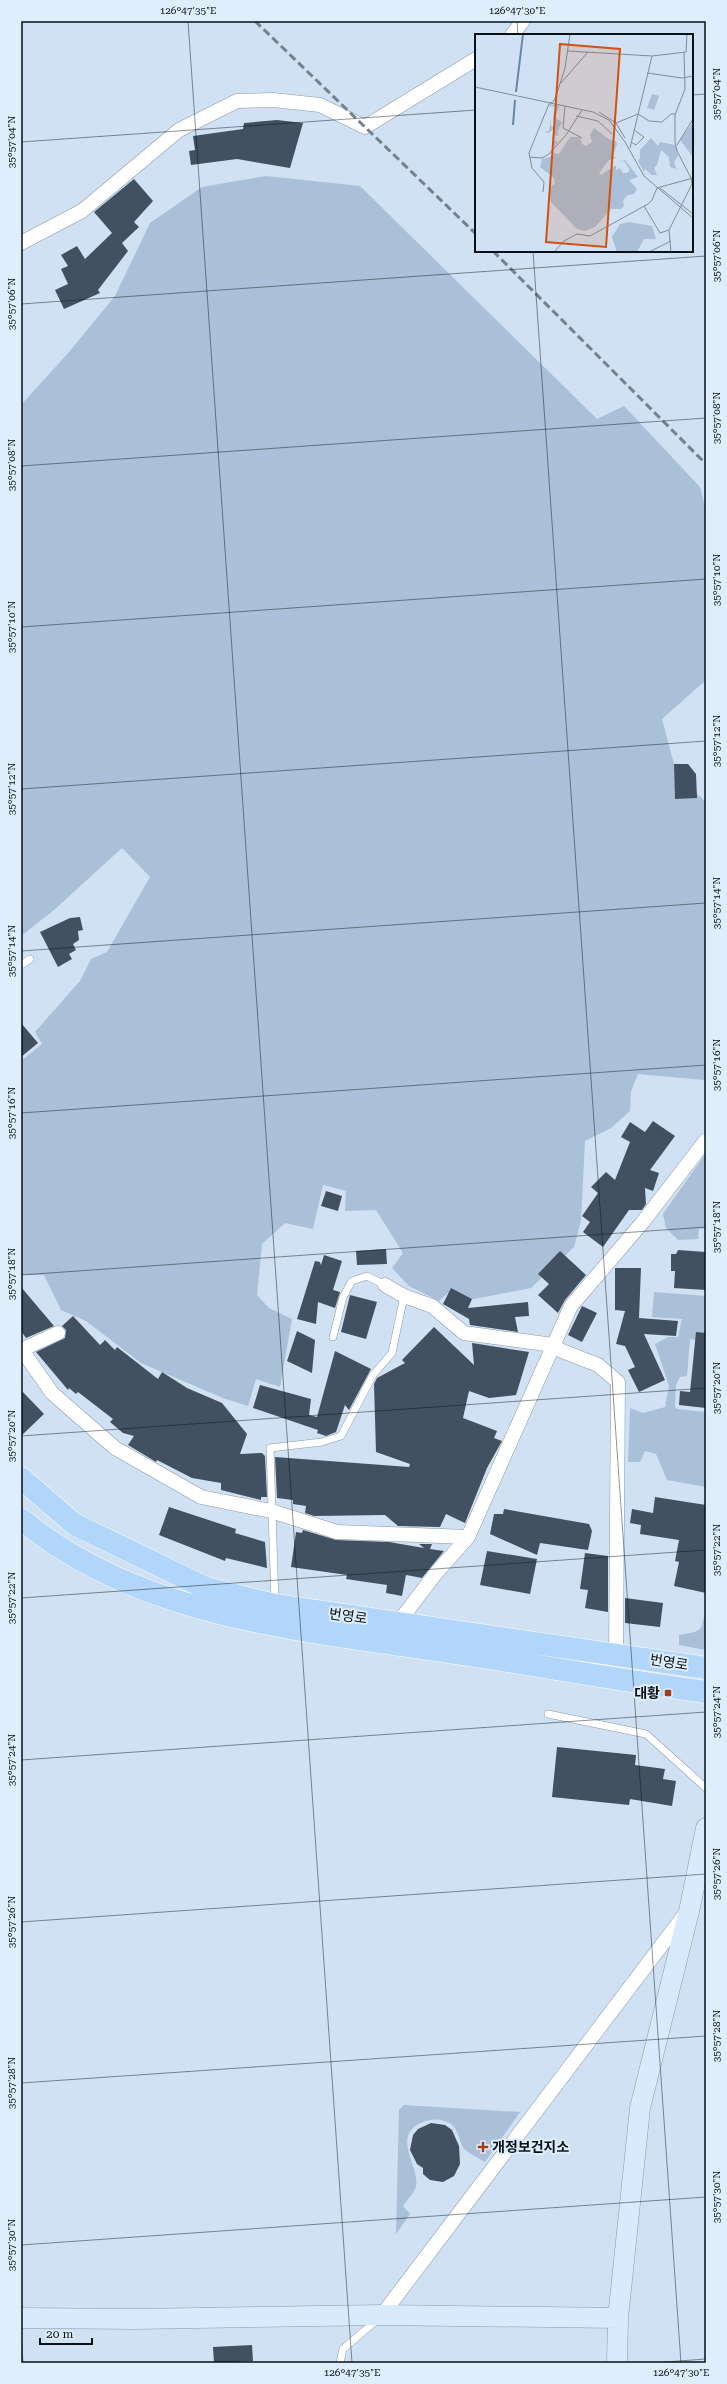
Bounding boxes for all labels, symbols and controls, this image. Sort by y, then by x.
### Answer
text: 126°47'35"E [160,5,216,16]
text: 126°47'30"E [489,5,545,16]
inset map [475,34,693,252]
text: 35°57'04"N [711,68,722,120]
text: 35°57'04"N [6,116,17,168]
text: 35°57'06"N [711,230,722,282]
text: 35°57'06"N [6,278,17,330]
text: 35°57'08"N [711,392,722,444]
text: 35°57'08"N [6,439,17,491]
text: 35°57'10"N [711,554,722,606]
text: 35°57'10"N [6,601,17,653]
text: 35°57'12"N [711,715,722,767]
text: 35°57'12"N [6,763,17,815]
text: 35°57'14"N [711,877,722,929]
text: 35°57'14"N [6,925,17,977]
text: 35°57'16"N [711,1039,722,1091]
text: 35°57'16"N [6,1087,17,1139]
text: 35°57'18"N [711,1201,722,1253]
text: 35°57'18"N [6,1248,17,1300]
text: 35°57'20"N [711,1362,722,1414]
text: 35°57'20"N [6,1410,17,1462]
text: 35°57'22"N [711,1524,722,1576]
text: 35°57'22"N [6,1572,17,1624]
street label: 번영로 [328,1605,368,1627]
street label: 번영로 [649,1651,689,1673]
place label: 대황 [634,1685,660,1701]
text: 35°57'24"N [711,1686,722,1738]
marker: 대황 [663,1688,673,1698]
text: 35°57'24"N [6,1734,17,1786]
text: 35°57'26"N [711,1848,722,1900]
text: 35°57'26"N [6,1896,17,1948]
text: 35°57'28"N [711,2010,722,2062]
text: 35°57'28"N [6,2057,17,2109]
place label: 개정보건지소 [492,2139,569,2155]
marker: 개정보건지소 [477,2141,489,2153]
text: 35°57'30"N [711,2171,722,2223]
text: 35°57'30"N [6,2219,17,2271]
scale bar [40,2320,92,2346]
text: 20 m [46,2327,73,2341]
text: 126°47'35"E [324,2367,380,2378]
text: 126°47'30"E [653,2367,709,2378]

